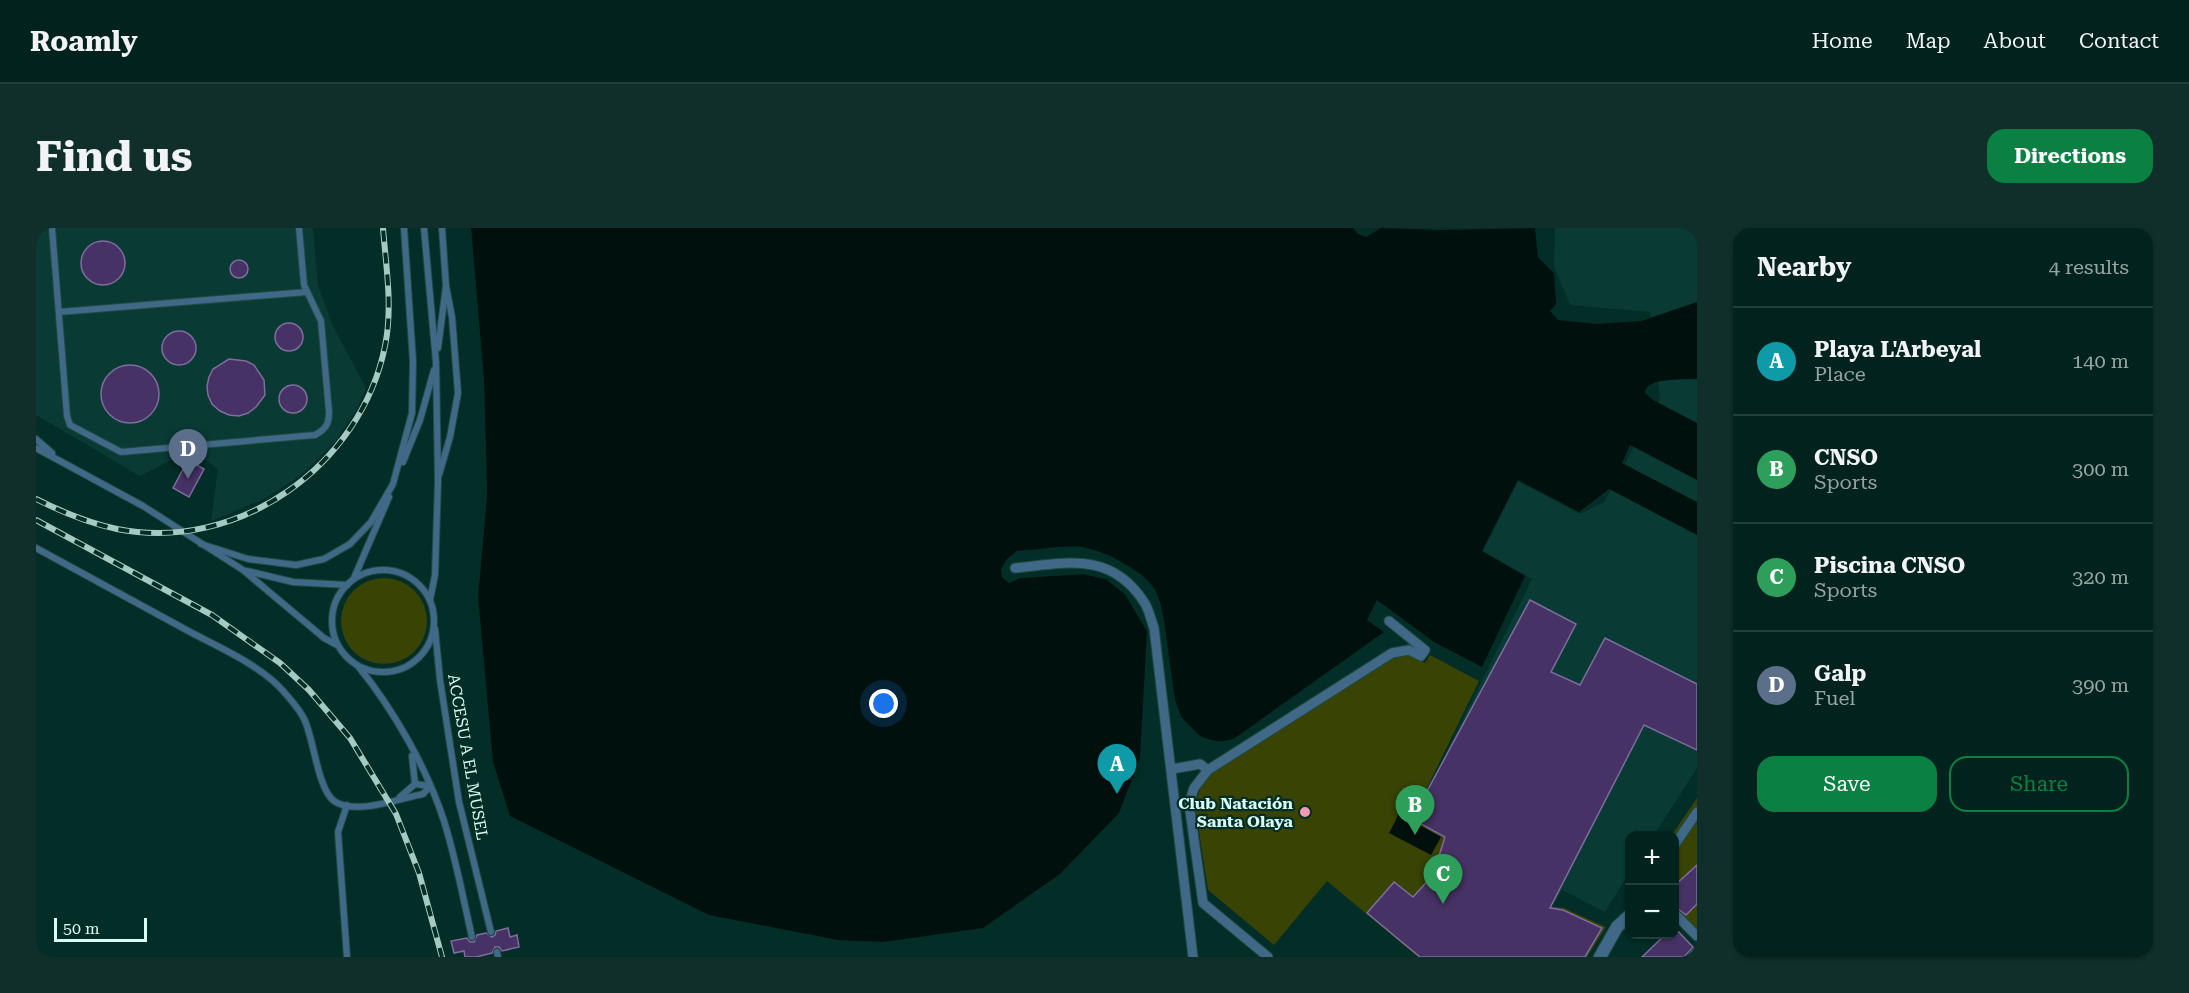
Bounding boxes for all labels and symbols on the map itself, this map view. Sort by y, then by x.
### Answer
pin: D [168,430,208,479]
street label: ACCESU A EL MUSEL [444,672,492,842]
your location [869,689,898,718]
pin: A [1098,744,1136,794]
pin: B [1396,786,1434,835]
place label: Club Natación Santa Olaya [1178,794,1294,831]
marker: Club Natación Santa Olaya [1298,805,1312,819]
pin: C [1424,854,1462,904]
scale bar [54,915,147,942]

